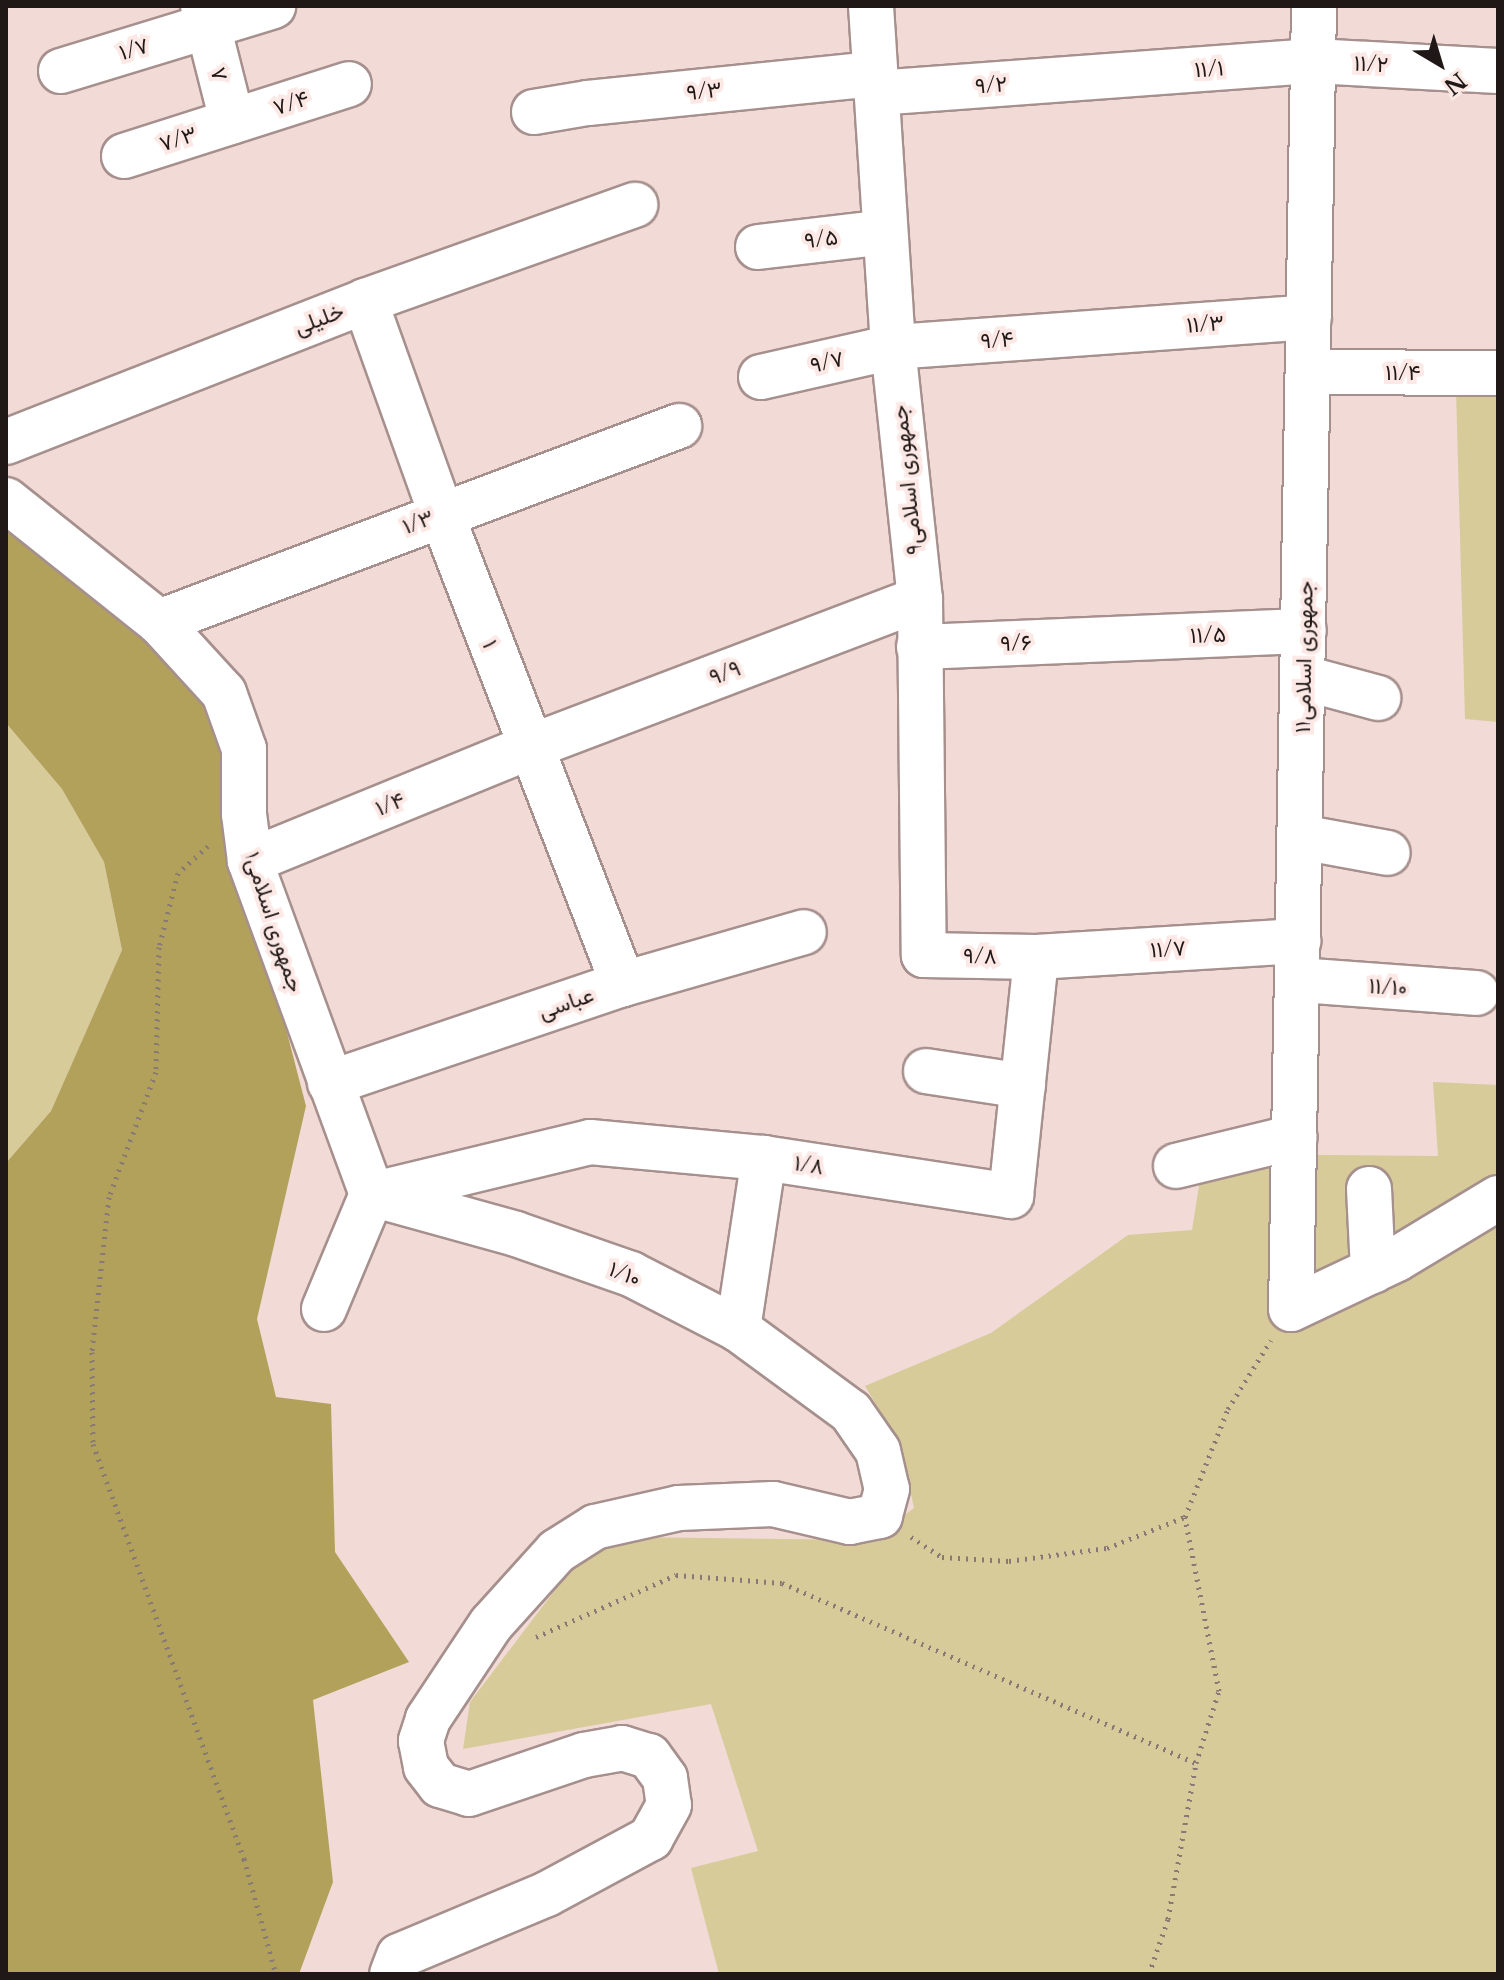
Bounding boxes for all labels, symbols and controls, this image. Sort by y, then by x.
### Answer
north arrow [1400,24,1480,104]
street label: ۱/۷ [116,32,152,66]
street label: ۱۱/۲ [1353,50,1389,78]
street label: ۱۱/۱ [1194,55,1224,83]
street label: ۷ [205,64,233,84]
text: N [1439,66,1472,100]
street label: ۹/۲ [974,71,1008,99]
street label: ۹/۳ [685,76,723,106]
street label: ۷/۴ [270,85,312,121]
street label: ۷/۳ [156,121,200,157]
street label: ۹/۵ [803,224,839,254]
street label: خلیلی [290,298,348,340]
street label: ۱۱/۳ [1185,310,1225,338]
street label: ۹/۴ [979,326,1015,354]
street label: ۹/۷ [808,345,846,379]
street label: ۱۱/۴ [1385,360,1421,386]
street label: جمهوری اسلامی۹ [886,404,928,556]
street label: ۱/۳ [399,504,437,540]
street label: جمهوری اسلامی۱۱ [1289,581,1319,733]
street label: ۱۱/۵ [1190,621,1226,649]
street label: ۹/۶ [1000,629,1032,657]
street label: ۱ [477,636,503,652]
street label: ۹/۹ [706,655,744,691]
street label: ۱/۴ [372,786,408,822]
street label: جمهوری اسلامی۱ [239,849,309,995]
street label: ۱۱/۷ [1149,935,1187,963]
street label: ۹/۸ [963,943,997,969]
street label: ۱۱/۱۰ [1368,972,1408,1002]
street label: عباسی [535,981,597,1025]
street label: ۱/۸ [792,1150,826,1180]
street label: ۱/۱۰ [605,1256,645,1292]

